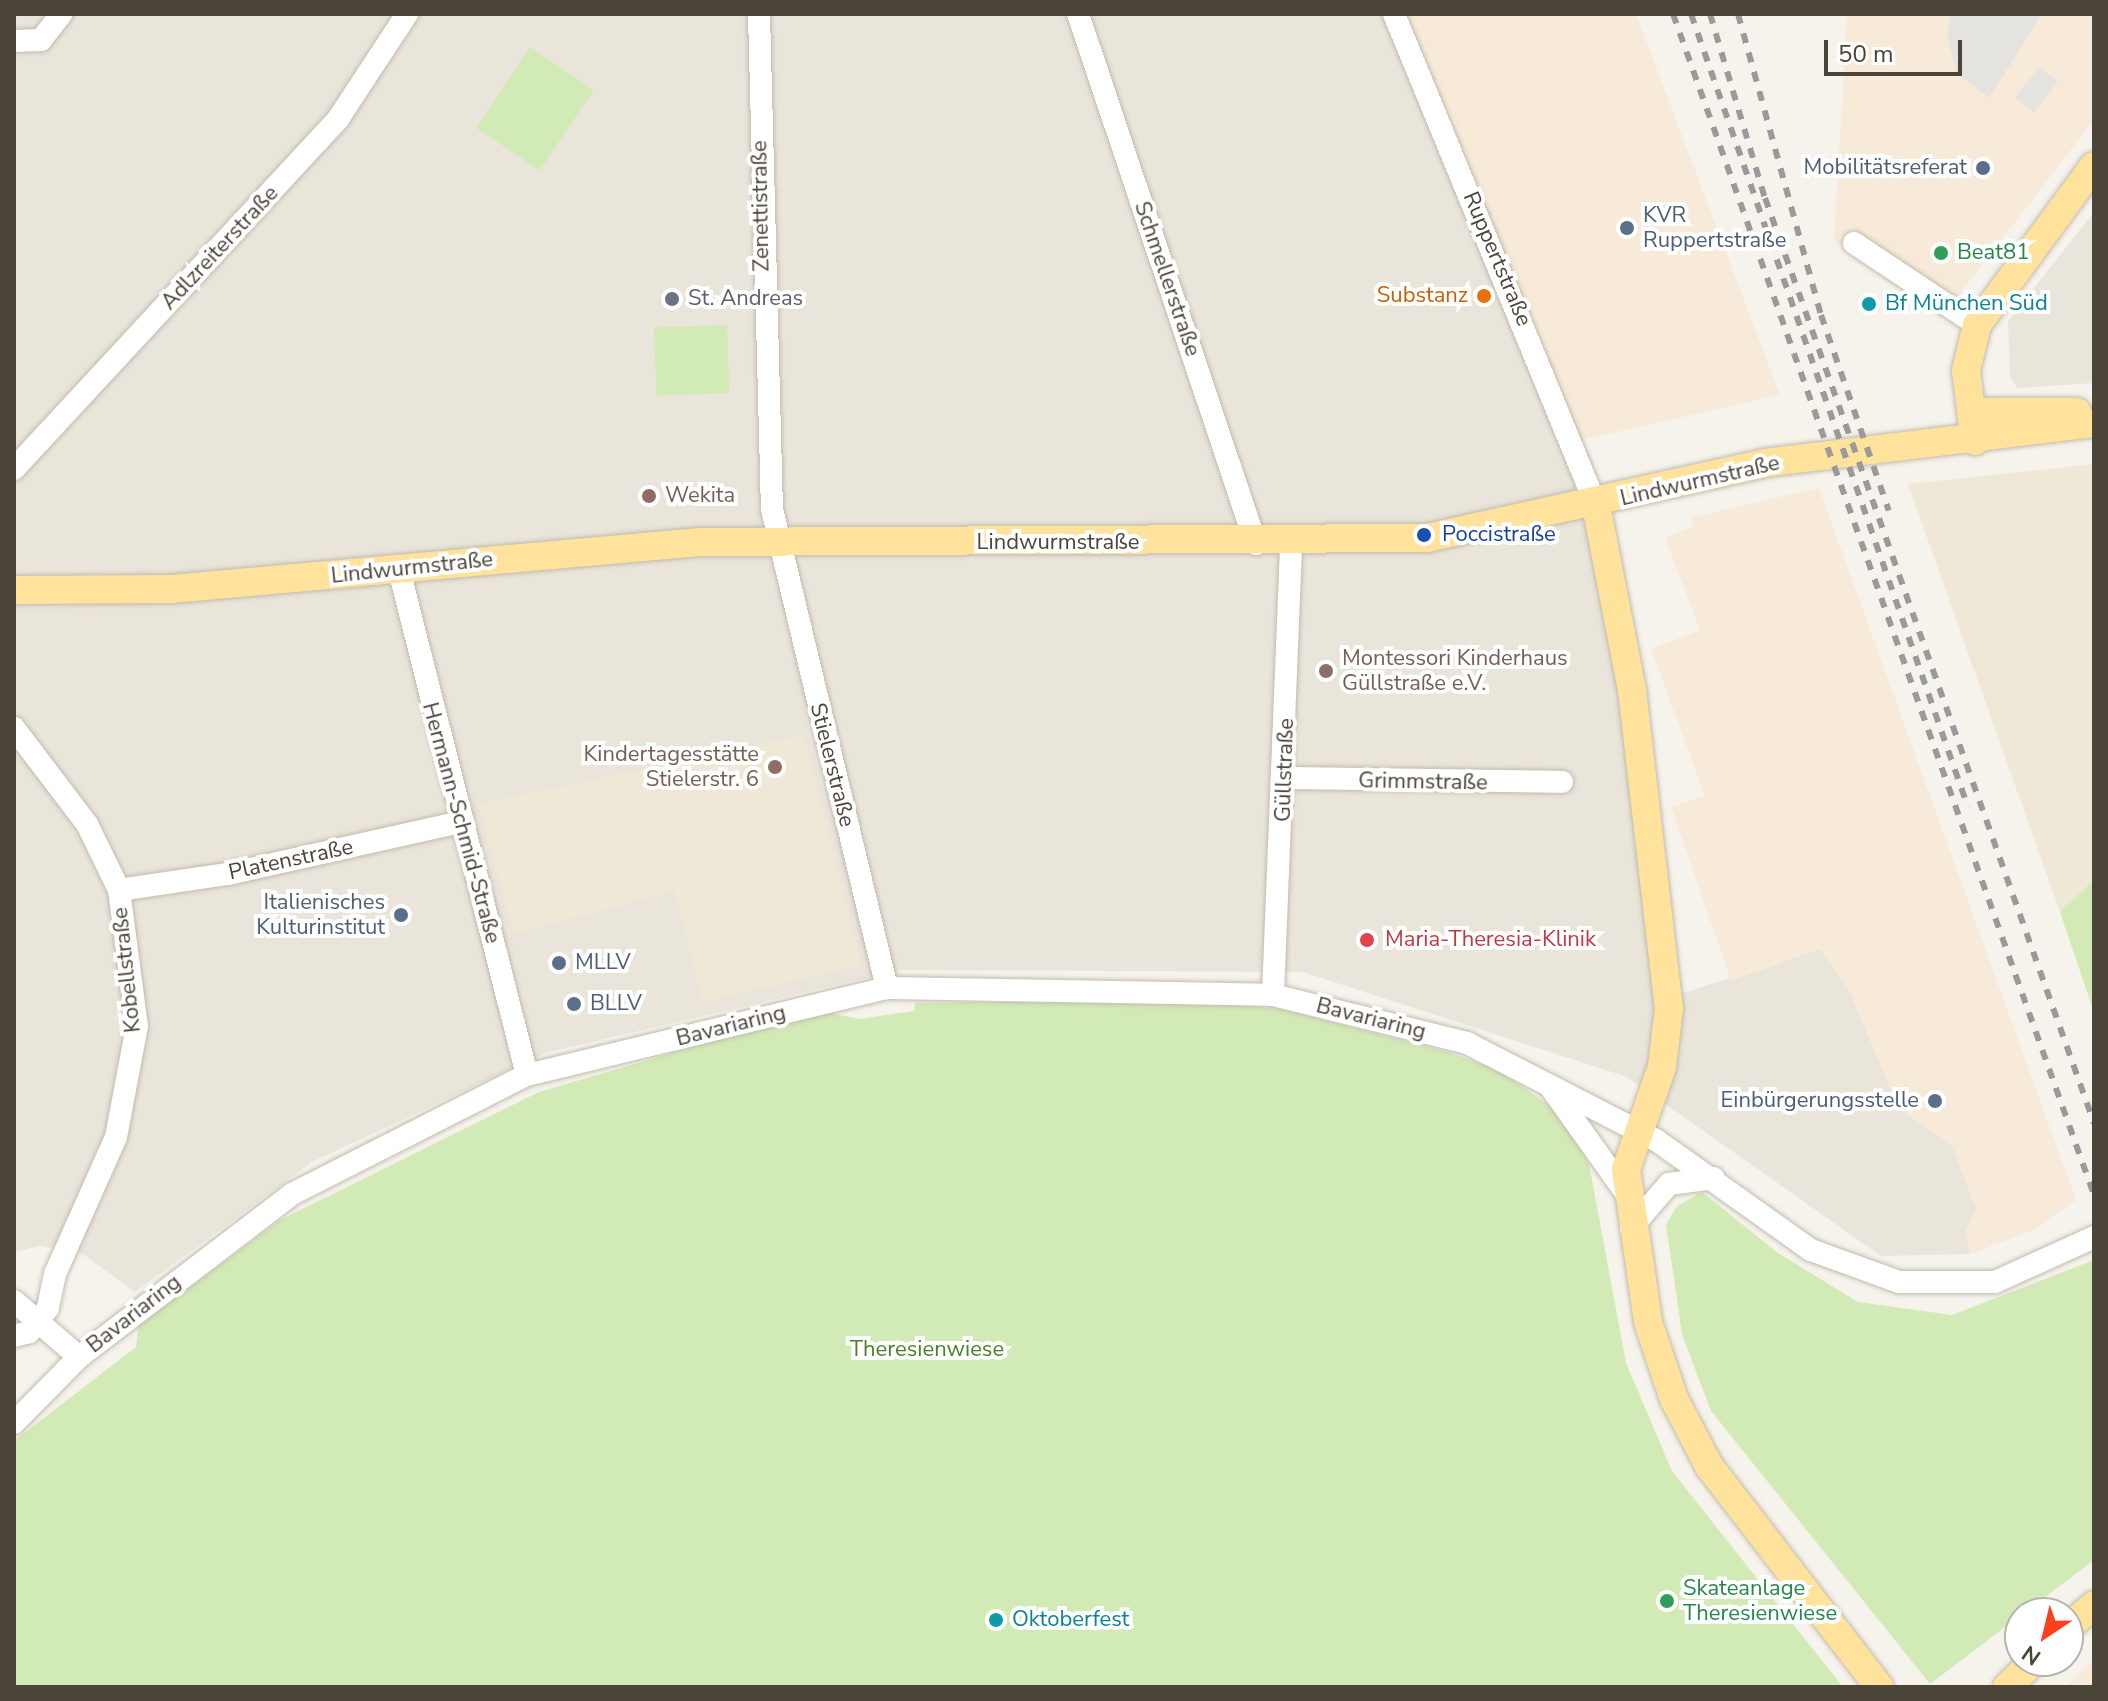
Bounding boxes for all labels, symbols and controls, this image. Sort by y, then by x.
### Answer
scale bar [1828,24,1966,74]
text: 50 m [1838,38,1894,70]
street label: Zenettistraße [747,140,775,272]
place label: Mobilitätsreferat [1803,155,1967,181]
marker: Mobilitätsreferat [1974,159,1992,177]
street label: Adlzreiterstraße [156,181,284,315]
street label: Ruppertstraße [1457,188,1537,330]
street label: Schmellerstraße [1128,198,1206,360]
place label: KVR Ruppertstraße [1643,202,1786,254]
marker: KVR Ruppertstraße [1618,219,1636,237]
place label: Beat81 [1957,240,2029,266]
marker: Beat81 [1932,244,1950,262]
place label: Substanz [1377,283,1468,309]
place label: St. Andreas [688,286,803,312]
marker: Substanz [1475,287,1493,305]
marker: St. Andreas [663,290,681,308]
place label: Bf München Süd [1885,291,2048,317]
marker: Bf München Süd [1860,295,1878,313]
street label: Lindwurmstraße [1618,450,1782,512]
place label: Wekita [665,483,735,509]
marker: Wekita [640,487,658,505]
place label: Poccistraße [1442,522,1556,548]
marker: Poccistraße [1413,524,1435,546]
street label: Lindwurmstraße [977,530,1139,556]
street label: Lindwurmstraße [330,546,494,590]
place label: Montessori Kinderhaus Güllstraße e.V. [1342,645,1568,696]
marker: Montessori Kinderhaus Güllstraße e.V. [1317,662,1335,680]
street label: Hermann-Schmid-Straße [416,700,506,946]
street label: Stielerstraße [804,700,860,830]
street label: Güllstraße [1270,718,1300,822]
place label: Kindertagesstätte Stielerstr. 6 [584,741,759,792]
marker: Kindertagesstätte Stielerstr. 6 [766,758,784,776]
street label: Grimmstraße [1358,768,1488,796]
street label: Platenstraße [226,834,356,886]
place label: Italienisches Kulturinstitut [256,889,385,940]
street label: Kobellstraße [107,906,147,1034]
marker: Italienisches Kulturinstitut [392,906,410,924]
place label: Maria-Theresia-Klinik [1385,927,1596,953]
marker: Maria-Theresia-Klinik [1356,929,1378,951]
place label: MLLV [575,950,631,976]
marker: MLLV [550,954,568,972]
place label: BLLV [590,991,642,1017]
street label: Bavariaring [1313,993,1429,1045]
marker: BLLV [565,995,583,1013]
street label: Bavariaring [673,1000,789,1052]
place label: Einbürgerungsstelle [1721,1088,1919,1114]
marker: Einbürgerungsstelle [1926,1092,1944,1110]
street label: Bavariaring [82,1269,186,1359]
park label: Theresienwiese [850,1337,1004,1363]
place label: Skateanlage Theresienwiese [1683,1575,1837,1626]
marker: Skateanlage Theresienwiese [1658,1592,1676,1610]
north arrow [2004,1597,2084,1677]
place label: Oktoberfest [1012,1607,1129,1633]
marker: Oktoberfest [987,1611,1005,1629]
text: N [2016,1638,2047,1672]

